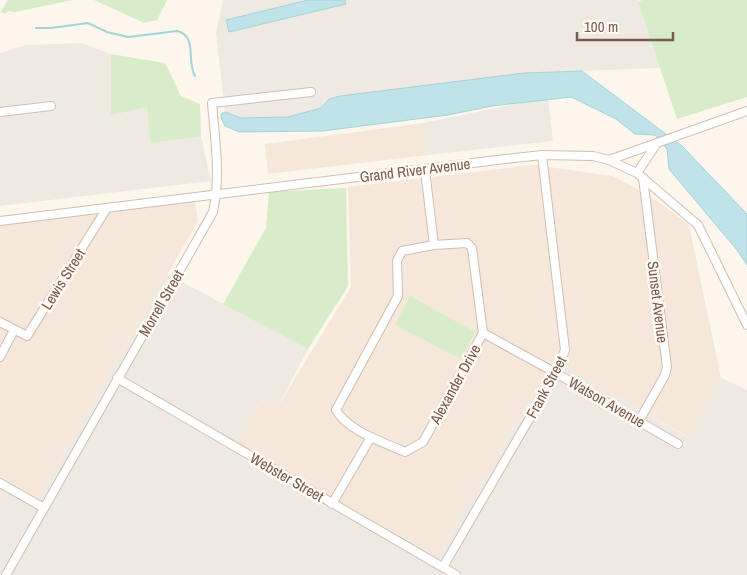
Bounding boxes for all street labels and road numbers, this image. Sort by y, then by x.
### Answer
street label: Grand River Avenue [359,153,472,187]
street label: Lewis Street [36,244,90,314]
street label: Sunset Avenue [643,260,673,344]
street label: Morrell Street [133,265,189,340]
street label: Alexander Drive [424,340,486,429]
street label: Frank Street [521,352,571,422]
street label: Watson Avenue [565,372,649,433]
street label: Webster Street [246,447,328,507]

